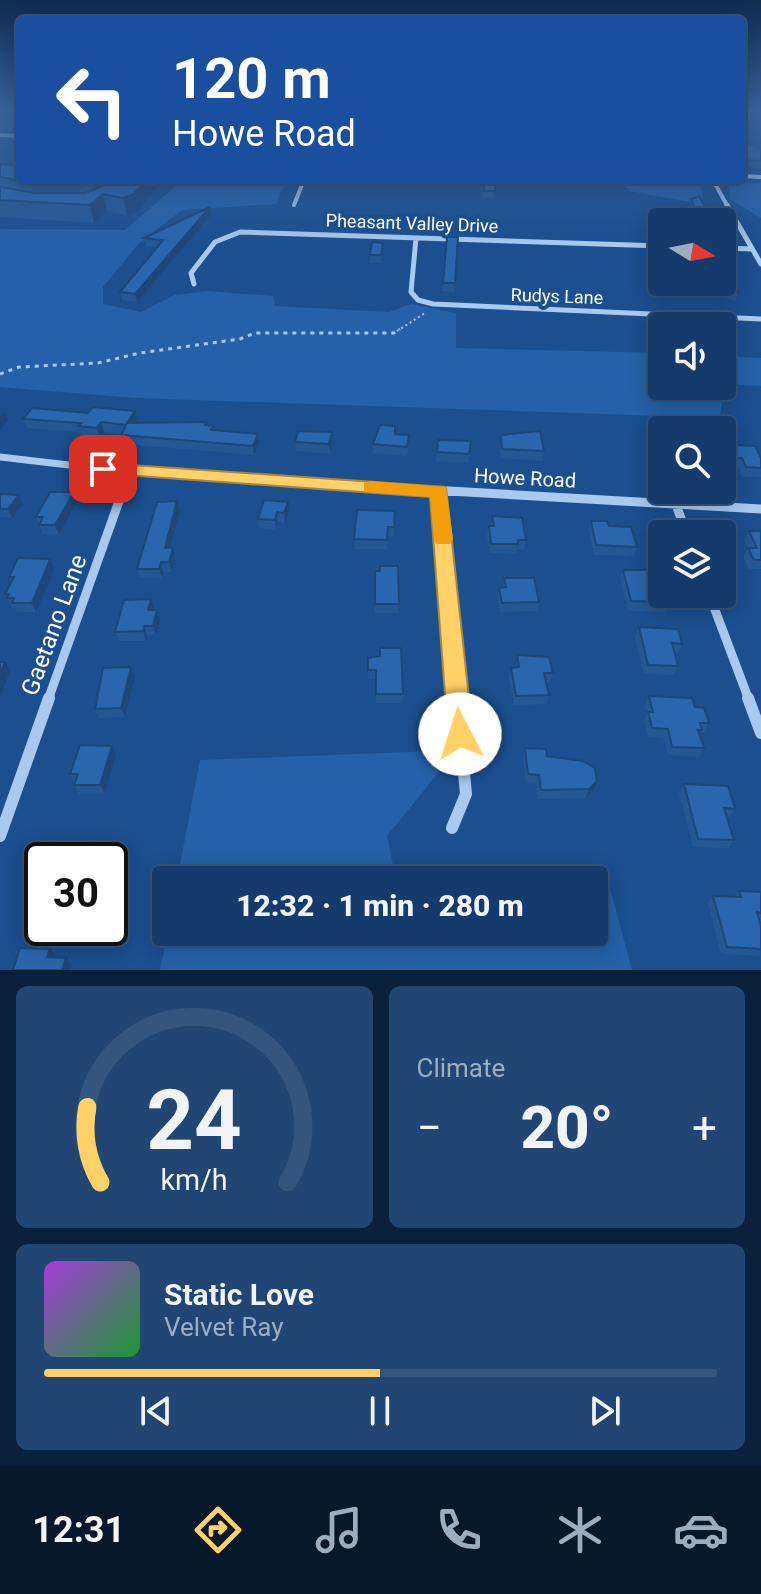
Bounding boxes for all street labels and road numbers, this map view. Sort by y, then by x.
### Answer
street label: Pheasant Valley Drive [325,209,499,237]
street label: Rudys Lane [510,284,604,308]
street label: Howe Road [473,463,577,493]
street label: Gaetano Lane [16,551,92,699]

